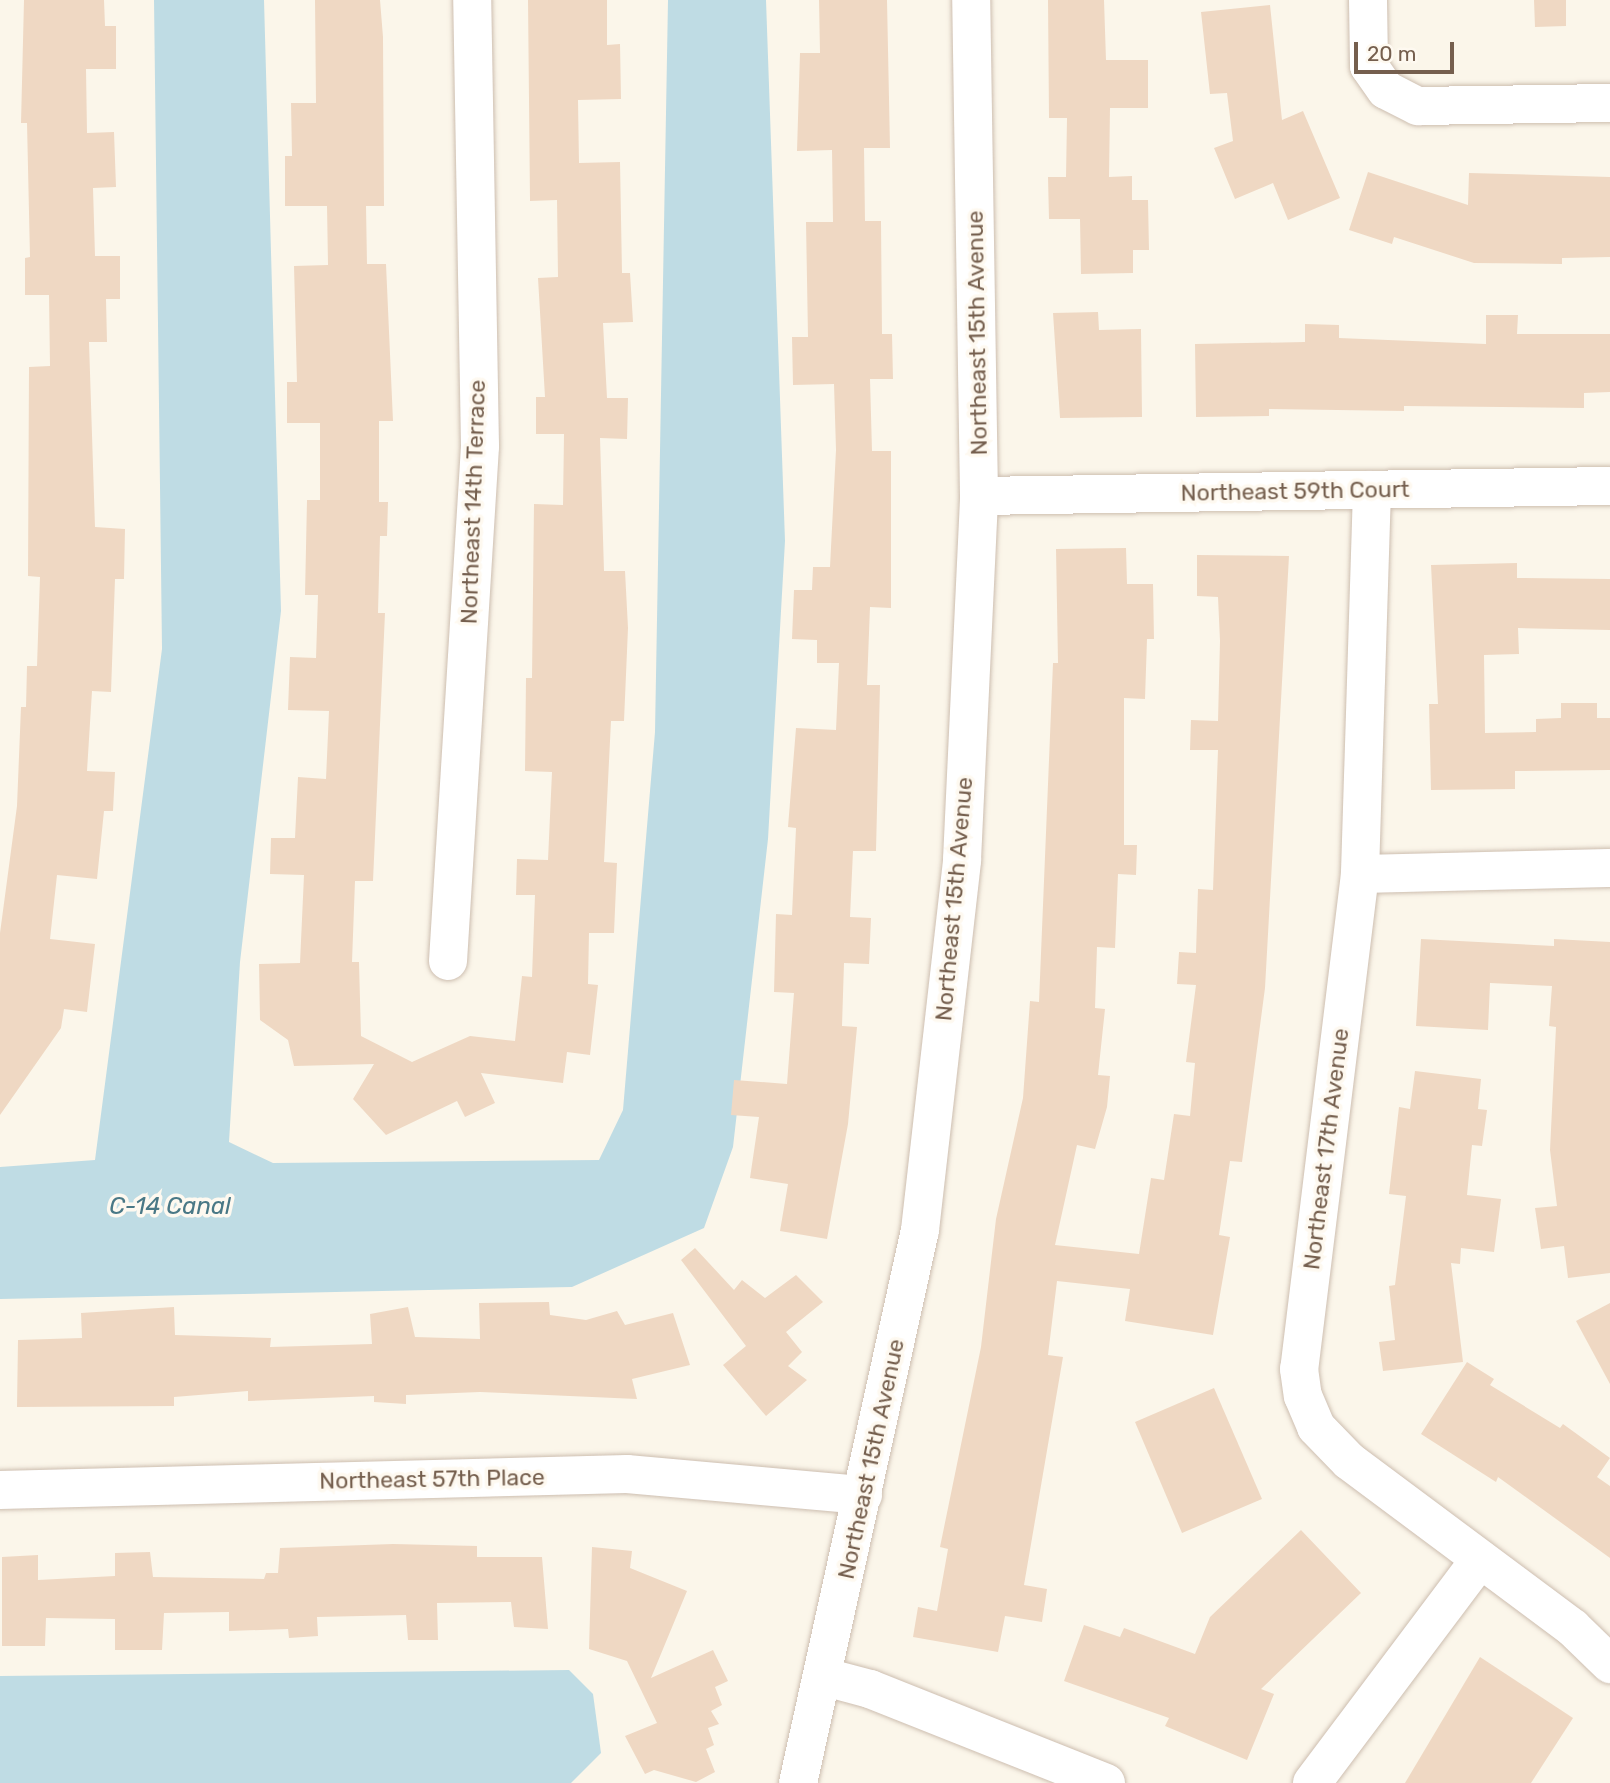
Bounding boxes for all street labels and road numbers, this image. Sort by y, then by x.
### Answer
street label: Northeast 15th Avenue [961,210,993,456]
street label: Northeast 14th Terrace [455,379,491,625]
street label: Northeast 59th Court [1180,475,1410,507]
street label: Northeast 15th Avenue [930,775,978,1023]
street label: Northeast 17th Avenue [1297,1026,1355,1272]
street label: Northeast 15th Avenue [832,1336,910,1582]
street label: Northeast 57th Place [319,1463,545,1495]

